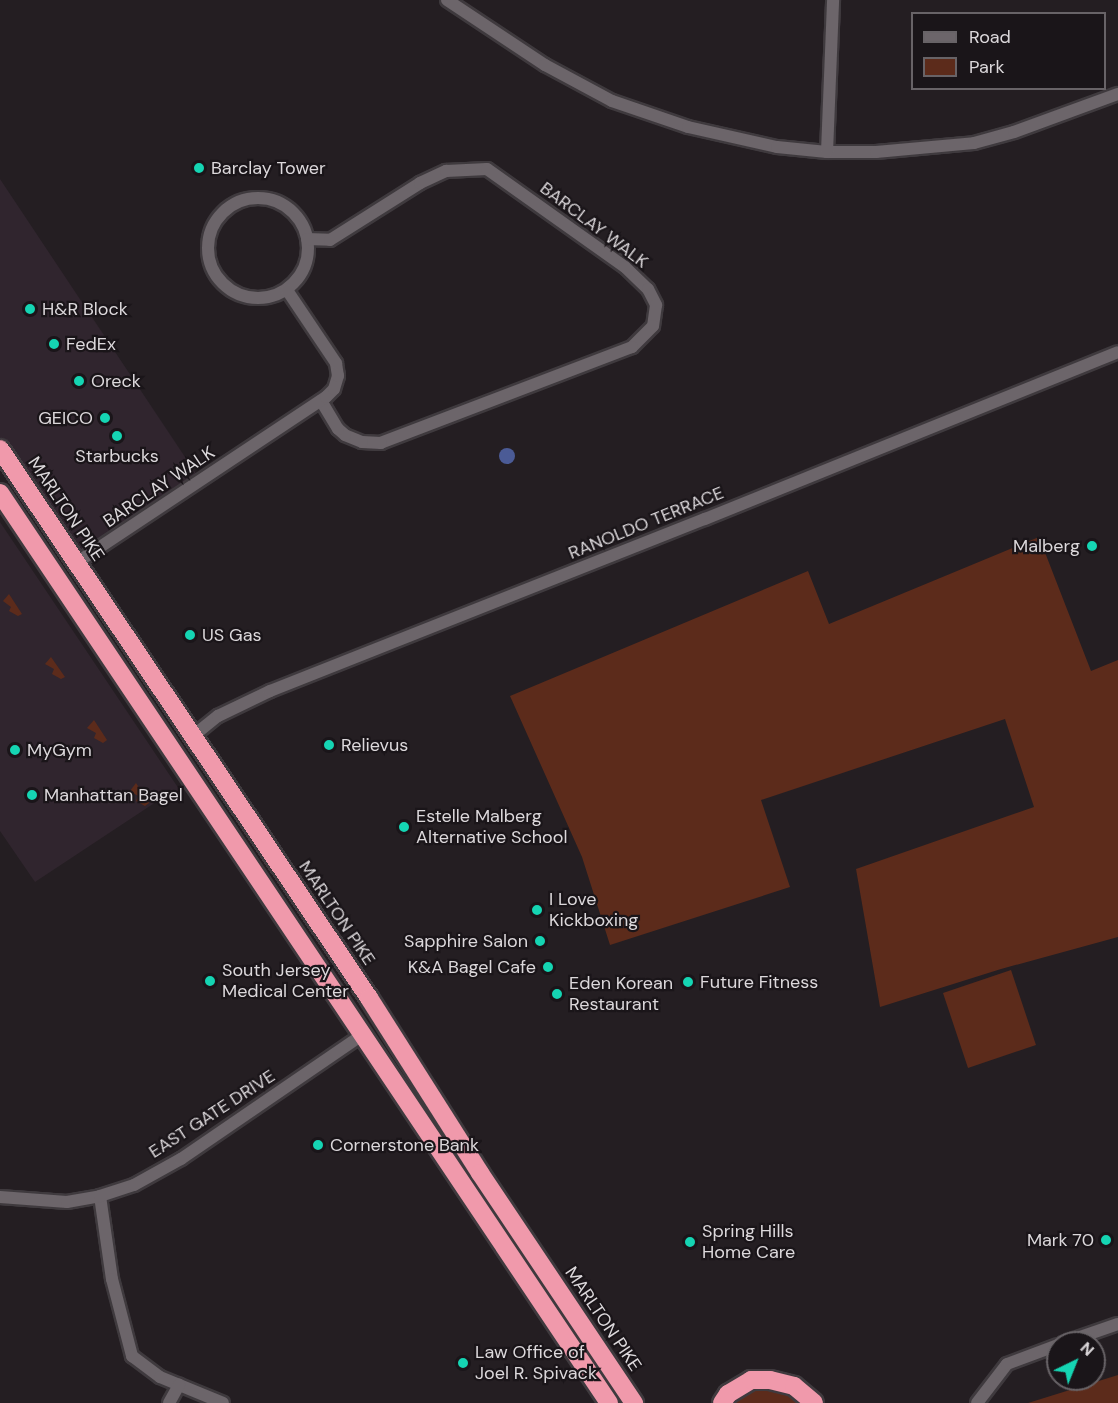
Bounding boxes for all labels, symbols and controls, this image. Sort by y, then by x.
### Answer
legend [911,12,1106,90]
text: Road [969,25,1011,49]
text: Park [969,55,1005,79]
place label: Barclay Tower [211,157,326,179]
marker: Barclay Tower [192,161,206,175]
street label: BARCLAY WALK [536,177,652,273]
place label: H&R Block [42,298,128,320]
marker: H&R Block [23,302,37,316]
place label: FedEx [66,333,116,355]
marker: FedEx [47,337,61,351]
place label: Oreck [91,370,141,392]
marker: Oreck [72,374,86,388]
place label: GEICO [38,407,93,429]
marker: GEICO [98,411,112,425]
marker: Starbucks [110,429,124,443]
street label: BARCLAY WALK [99,442,219,532]
place label: Starbucks [75,445,159,467]
street label: MARLTON PIKE [23,453,109,565]
street label: RANOLDO TERRACE [565,482,727,564]
place label: Malberg [1013,535,1080,557]
marker: Malberg [1085,539,1099,553]
place label: US Gas [202,624,261,646]
marker: US Gas [183,628,197,642]
place label: Relievus [341,734,408,756]
marker: Relievus [322,738,336,752]
place label: MyGym [27,739,92,761]
marker: MyGym [8,743,22,757]
place label: Manhattan Bagel [44,784,183,806]
marker: Manhattan Bagel [25,788,39,802]
place label: Estelle Malberg Alternative School [416,806,567,848]
marker: Estelle Malberg Alternative School [397,820,411,834]
street label: MARLTON PIKE [294,857,380,969]
place label: I Love Kickboxing [549,889,638,932]
marker: I Love Kickboxing [530,903,544,917]
place label: Sapphire Salon [404,930,528,952]
marker: Sapphire Salon [533,934,547,948]
place label: K&A Bagel Cafe [408,956,536,978]
place label: South Jersey Medical Center [222,960,349,1002]
marker: K&A Bagel Cafe [541,960,555,974]
place label: Future Fitness [700,971,818,993]
place label: Eden Korean Restaurant [569,973,673,1016]
marker: South Jersey Medical Center [203,974,217,988]
marker: Future Fitness [681,975,695,989]
marker: Eden Korean Restaurant [550,987,564,1001]
street label: EAST GATE DRIVE [145,1065,279,1163]
place label: Cornerstone Bank [330,1134,479,1156]
marker: Cornerstone Bank [311,1138,325,1152]
place label: Spring Hills Home Care [702,1221,795,1264]
place label: Mark 70 [1027,1229,1094,1251]
marker: Mark 70 [1099,1233,1113,1247]
marker: Spring Hills Home Care [683,1235,697,1249]
street label: MARLTON PIKE [560,1263,646,1375]
north arrow [1046,1331,1106,1391]
text: N [1076,1337,1099,1361]
place label: Law Office of Joel R. Spivack [475,1342,597,1384]
marker: Law Office of Joel R. Spivack [456,1356,470,1370]

